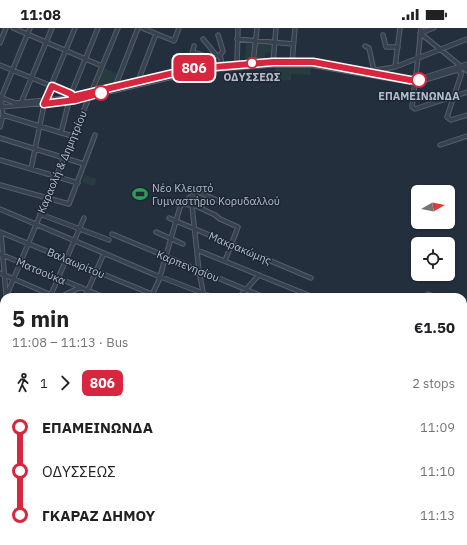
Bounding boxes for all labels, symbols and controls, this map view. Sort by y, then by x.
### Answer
text: 11:08 [20,5,61,24]
line badge: 806 [171,55,217,81]
marker: ΟΔYΣΣΕΩΣ [246,57,258,69]
text: 806 [181,59,207,77]
place label: ΟΔYΣΣΕΩΣ [224,70,281,84]
marker: ΕΠΑΜΕΙΝΩΝΔΑ [411,72,427,88]
unlabelled marker [93,85,109,101]
place label: ΕΠΑΜΕΙΝΩΝΔΑ [378,89,460,103]
street label: Καραολή & Δημητρίου [34,109,90,215]
place label: Νέο Κλειστό Γυμναστήριο Κορυδαλλού [152,181,280,208]
sports icon: Νέο Κλειστό Γυμναστήριο Κορυδαλλού [131,185,149,203]
north arrow [411,185,455,229]
map controls [411,185,455,281]
street label: Μακρακώμης [207,229,273,267]
button: locate [411,237,455,281]
street label: Βαλαωρίτου [45,245,107,281]
street label: Καρπενησίου [155,247,221,285]
street label: Ματσούκα [14,254,68,288]
text: 5 min [12,304,69,333]
text: €1.50 [414,318,455,337]
text: 11:08 – 11:13 · Bus [12,334,128,351]
icon: walk [12,372,34,394]
icon: forward [54,372,76,394]
text: 806 [90,374,115,392]
text: 1 [40,375,48,392]
text: 2 stops [412,375,455,392]
text: ΕΠΑΜΕΙΝΩΝΔΑ [42,418,153,437]
text: 11:09 [420,419,455,436]
text: ΟΔYΣΣΕΩΣ [42,462,116,481]
text: 11:10 [420,463,455,480]
text: ΓΚΑΡΑΖ ΔΗΜΟΥ [42,506,155,525]
text: 11:13 [420,507,455,524]

